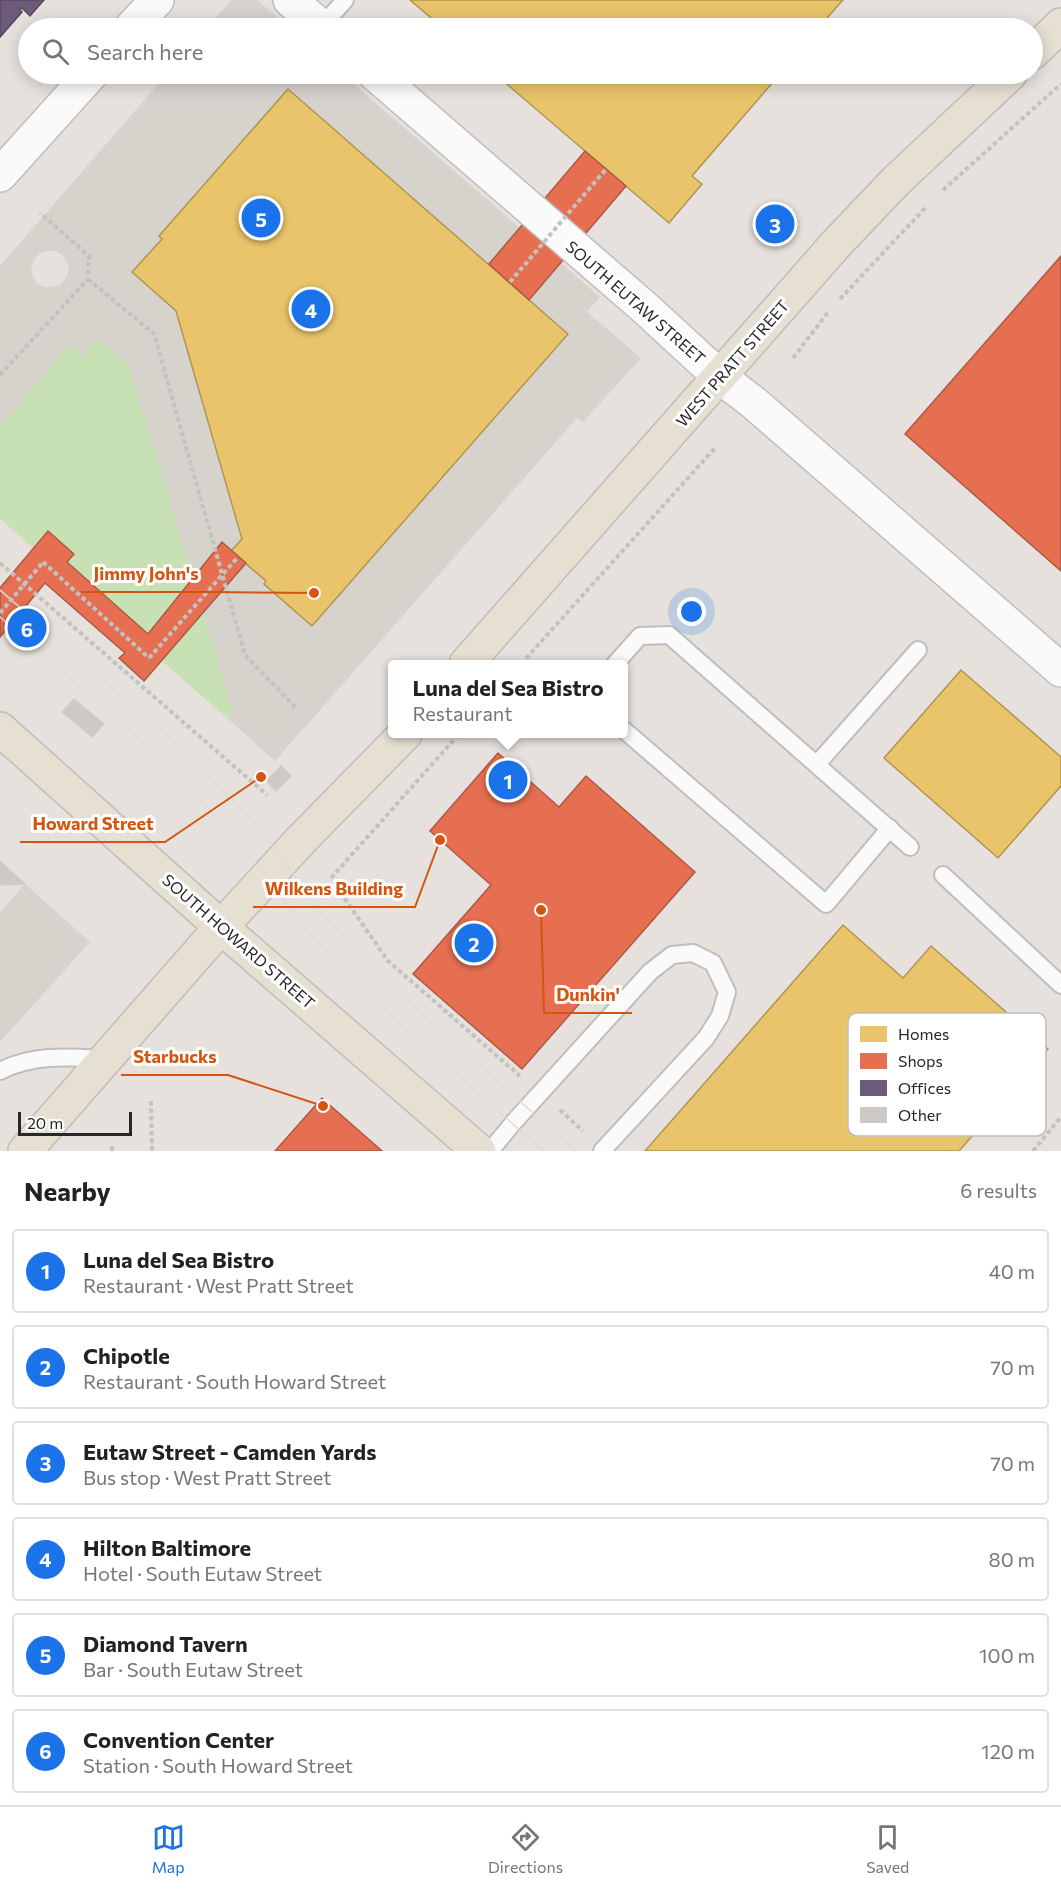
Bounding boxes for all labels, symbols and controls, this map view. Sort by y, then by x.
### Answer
search box [18,18,1043,84]
icon: search [39,35,72,68]
text: Search here [87,38,203,65]
pin: 5 [242,196,280,240]
pin: 3 [756,202,794,246]
street label: SOUTH EUTAW STREET [563,236,709,368]
pin: 4 [292,286,330,332]
street label: WEST PRATT STREET [672,296,792,430]
callout: Jimmy John's [81,556,210,592]
text: Jimmy John's [93,562,199,584]
your location [677,597,706,626]
pin: 6 [8,606,46,650]
popup [388,660,628,738]
text: Luna del Sea Bistro [412,674,604,701]
text: Restaurant [412,701,513,725]
pin: 1 [488,758,528,802]
callout: Howard Street [20,806,165,842]
text: Howard Street [32,812,154,834]
street label: SOUTH HOWARD STREET [159,870,319,1012]
callout: Wilkens Building [253,871,415,907]
text: Wilkens Building [265,877,403,899]
pin: 2 [454,920,494,966]
callout: Dunkin' [544,977,632,1013]
text: Dunkin' [556,983,620,1005]
legend [848,1013,1046,1136]
text: Homes [898,1024,949,1043]
callout: Starbucks [121,1039,228,1075]
text: Starbucks [133,1045,217,1067]
text: Shops [898,1051,943,1070]
text: Offices [898,1078,951,1097]
text: Other [898,1105,942,1124]
scale bar [18,1109,132,1136]
text: 20 m [27,1113,63,1132]
text: Nearby [24,1175,111,1206]
text: 6 results [960,1178,1037,1202]
text: Luna del Sea Bistro [83,1246,274,1273]
text: 1 [41,1259,50,1283]
text: 40 m [989,1259,1035,1283]
text: Restaurant · West Pratt Street [83,1273,354,1297]
text: Chipotle [83,1342,170,1369]
text: 2 [40,1355,51,1379]
text: 70 m [990,1355,1035,1379]
text: Restaurant · South Howard Street [83,1369,386,1393]
text: Eutaw Street - Camden Yards [83,1438,376,1465]
text: 3 [40,1451,51,1475]
text: 70 m [990,1451,1035,1475]
text: Bus stop · West Pratt Street [83,1465,331,1489]
text: Hilton Baltimore [83,1534,251,1561]
text: 4 [39,1547,52,1571]
text: 80 m [989,1547,1035,1571]
text: Hotel · South Eutaw Street [83,1561,322,1585]
text: Diamond Tavern [83,1630,248,1657]
text: 5 [40,1643,51,1667]
text: 100 m [979,1643,1035,1667]
text: Bar · South Eutaw Street [83,1657,303,1681]
text: Convention Center [83,1726,274,1753]
text: 6 [39,1739,52,1763]
text: 120 m [981,1739,1035,1763]
text: Station · South Howard Street [83,1753,353,1777]
tab: Map [152,1821,185,1876]
tab: Directions [488,1821,563,1876]
tab: Saved [866,1821,909,1876]

